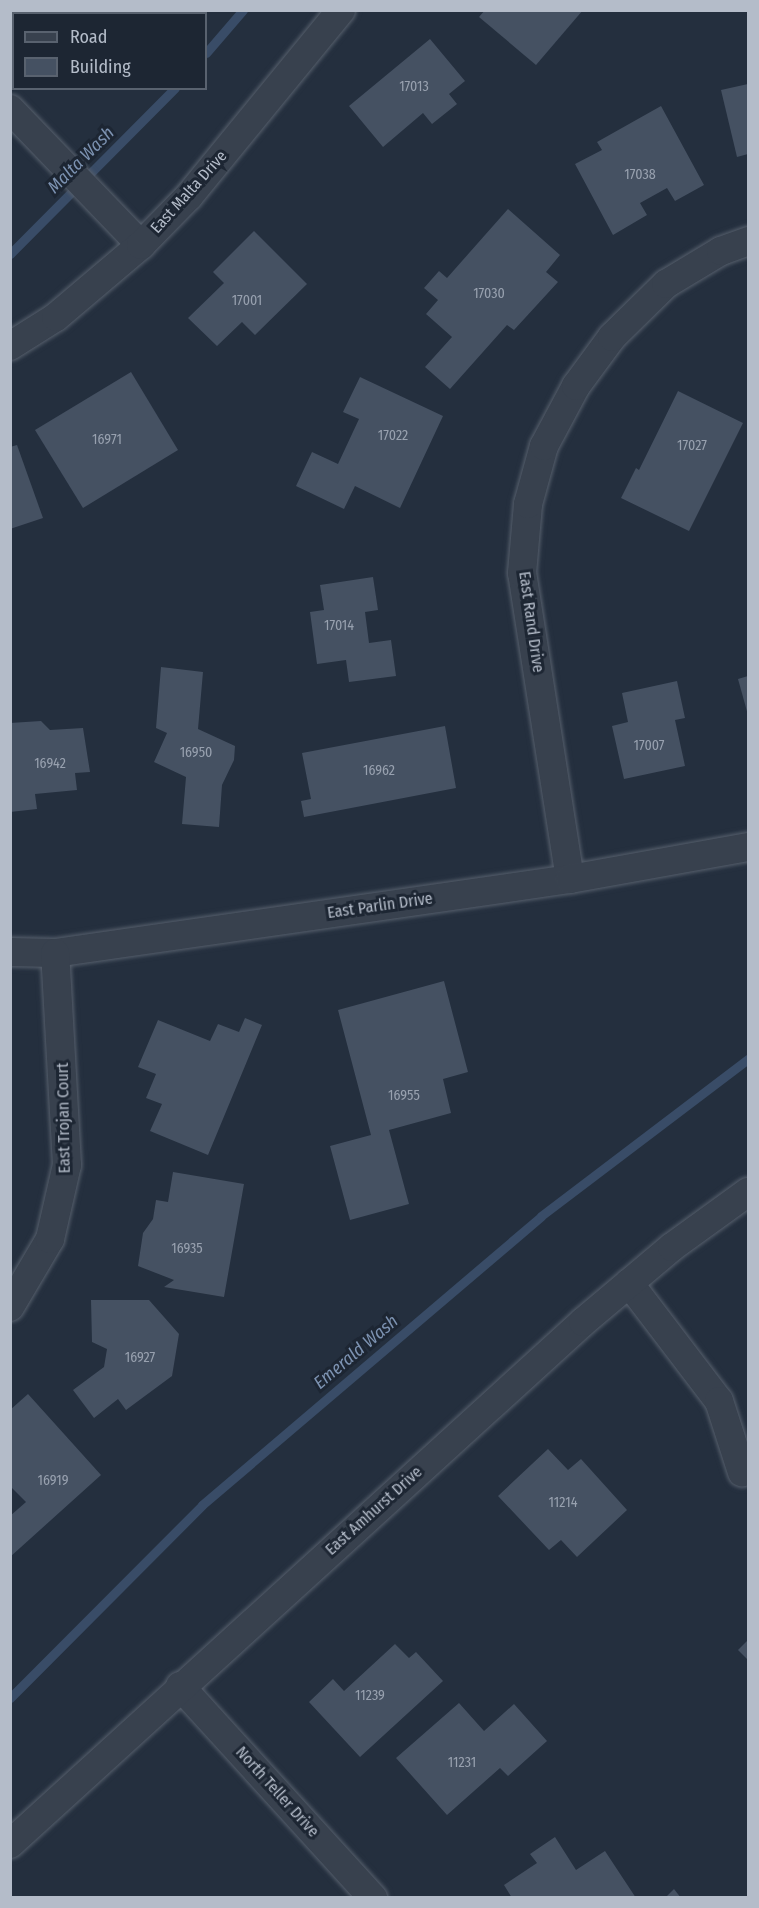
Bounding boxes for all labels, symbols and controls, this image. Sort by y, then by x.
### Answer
legend [12,12,207,90]
text: Road [70,26,107,48]
text: Building [70,56,131,78]
house number: 17013 [399,79,429,95]
water label: Malta Wash [43,122,119,198]
street label: East Malta Drive [147,147,231,237]
house number: 17038 [624,167,656,183]
house number: 17030 [473,286,505,302]
house number: 17001 [232,293,262,309]
house number: 17022 [378,428,408,444]
house number: 16971 [92,432,122,448]
house number: 17027 [677,438,707,454]
street label: East Rand Drive [514,570,548,674]
house number: 17014 [324,618,354,634]
house number: 17007 [634,738,664,754]
house number: 16950 [180,745,212,761]
house number: 16942 [34,756,66,772]
house number: 16962 [363,763,395,779]
street label: East Parlin Drive [326,889,434,923]
street label: East Trojan Court [53,1062,75,1174]
house number: 16955 [388,1088,420,1104]
house number: 16935 [171,1241,203,1257]
water label: Emerald Wash [309,1310,403,1394]
house number: 16927 [125,1350,155,1366]
street label: East Amhurst Drive [322,1463,426,1559]
house number: 16919 [37,1473,69,1489]
house number: 11214 [549,1495,577,1511]
house number: 11239 [355,1688,385,1704]
street label: North Teller Drive [231,1743,323,1841]
house number: 11231 [448,1755,476,1771]

